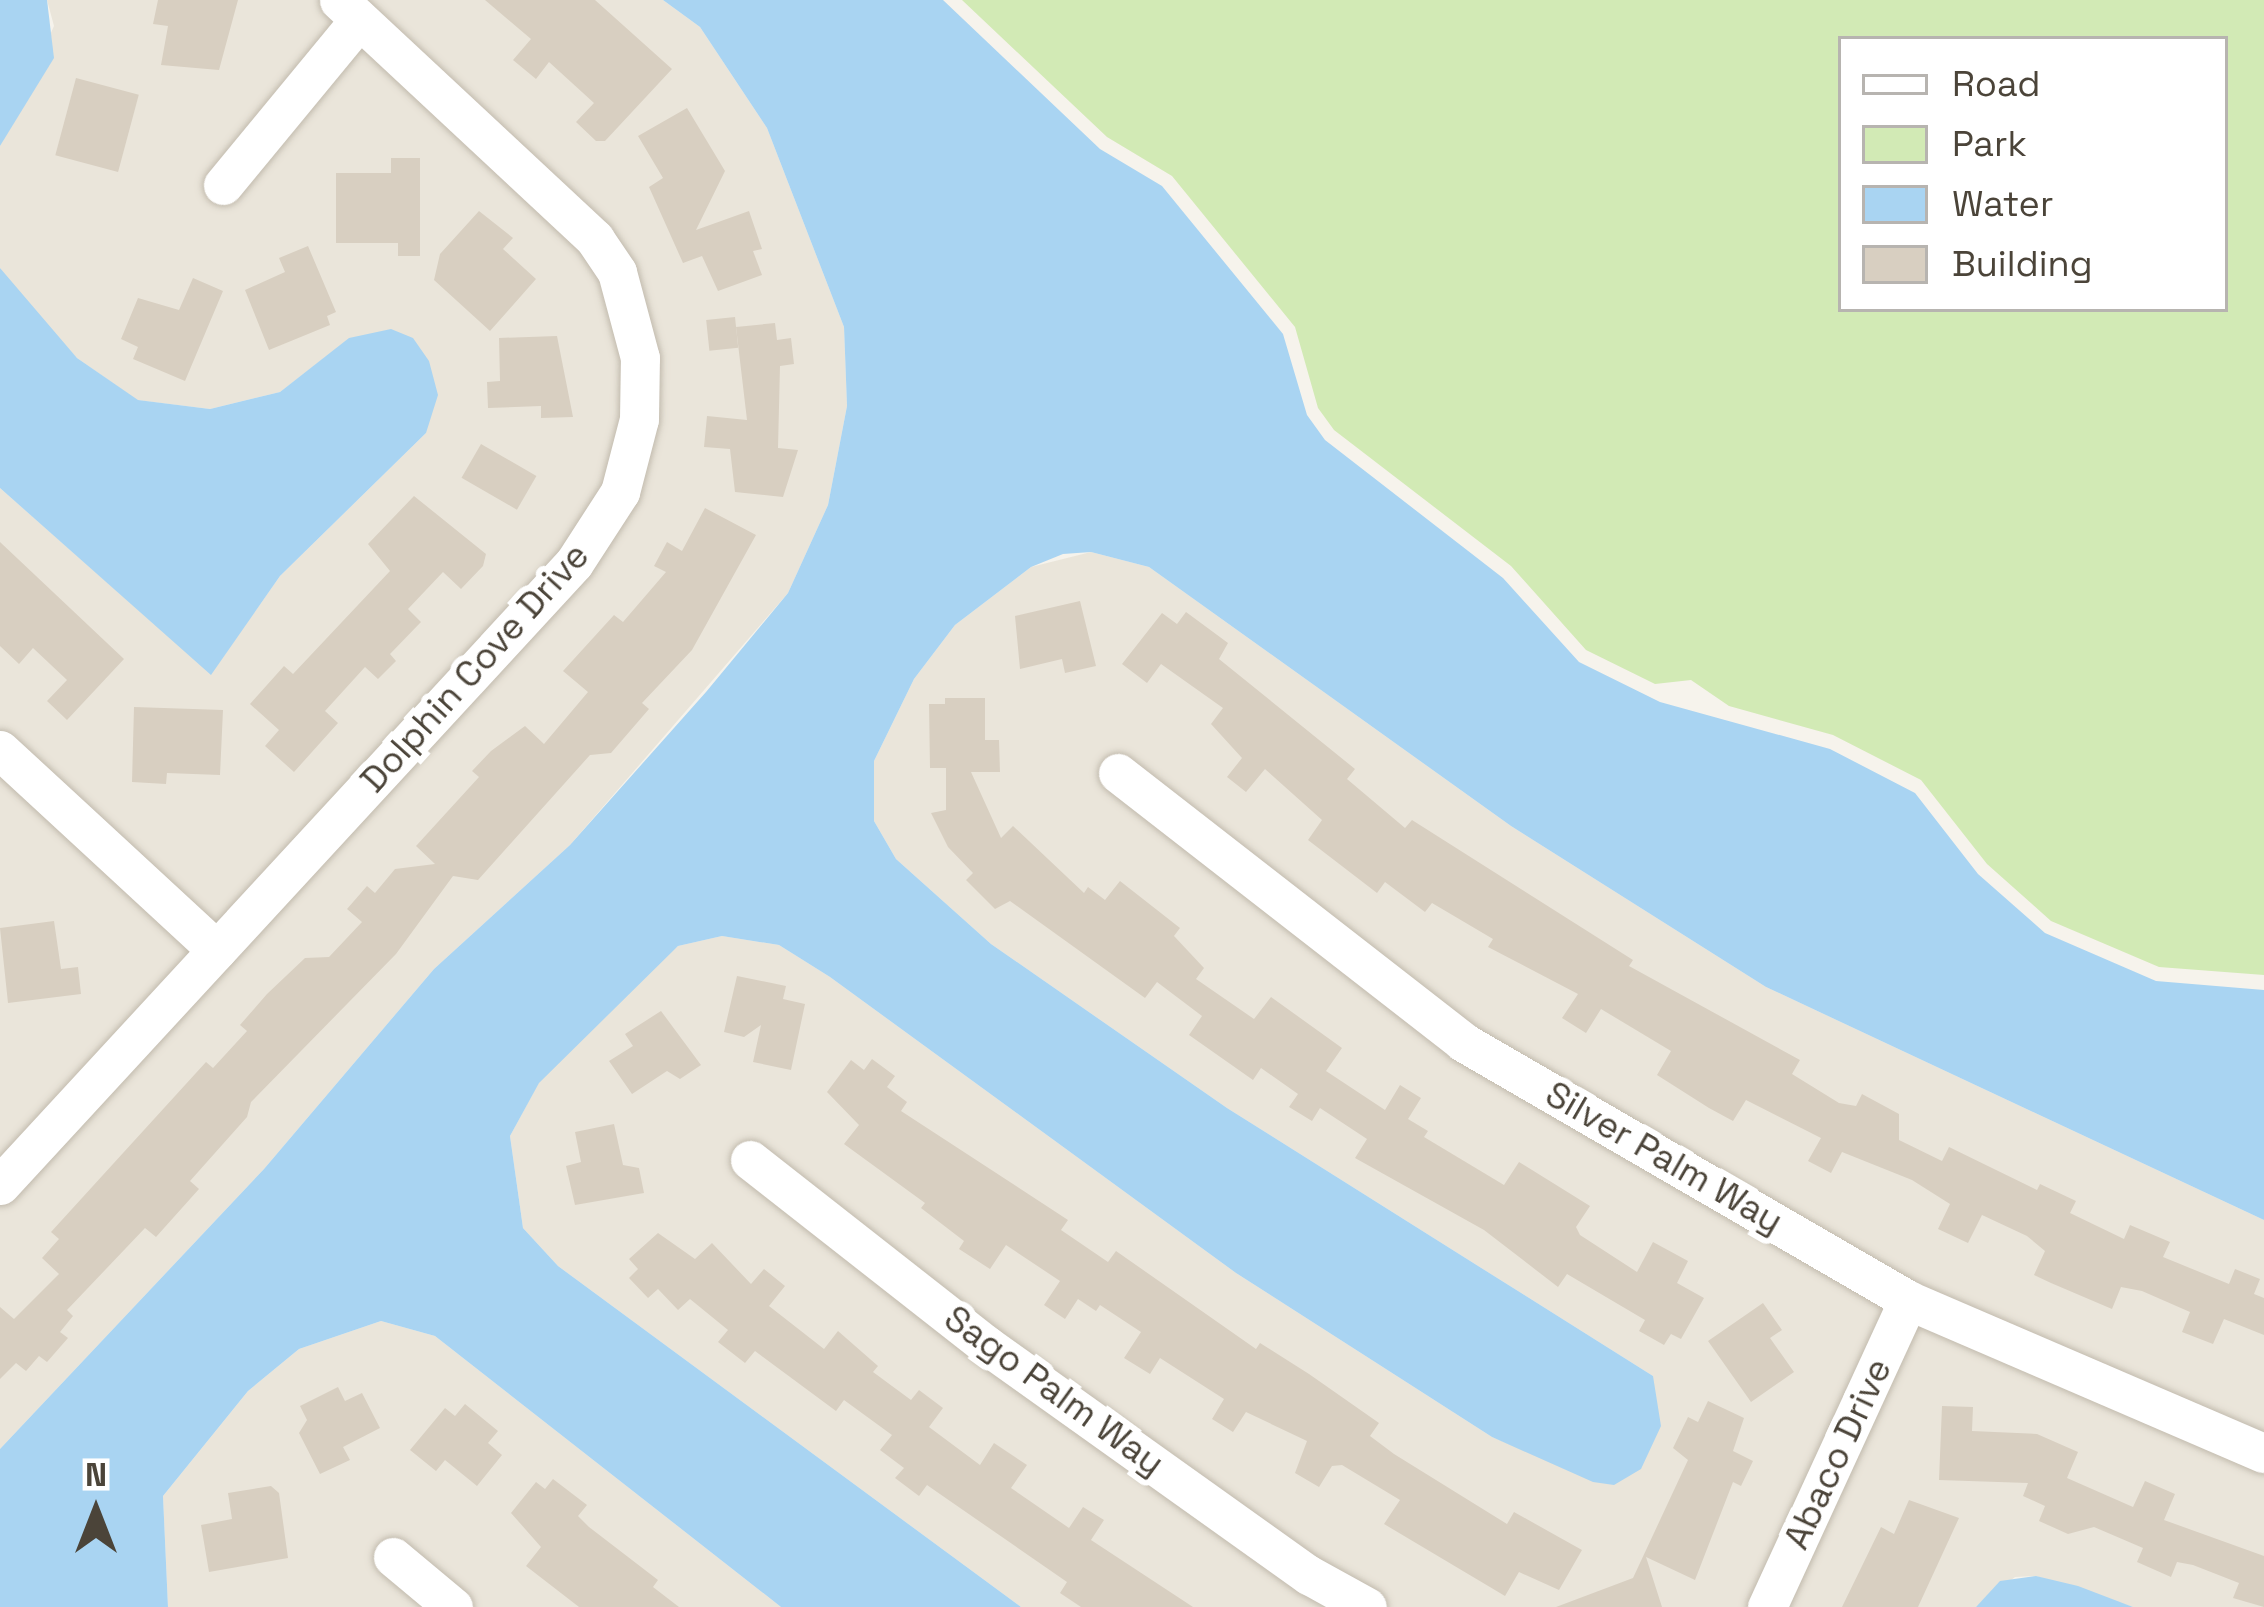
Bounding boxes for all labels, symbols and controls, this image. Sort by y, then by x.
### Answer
legend [1838,36,2228,312]
text: Road [1952,61,2040,107]
text: Park [1952,121,2027,167]
text: Water [1952,181,2053,227]
text: Building [1952,241,2093,287]
street label: Dolphin Cove Drive [352,534,598,802]
street label: Silver Palm Way [1538,1073,1790,1243]
street label: Sago Palm Way [936,1297,1172,1485]
street label: Abaco Drive [1775,1352,1901,1556]
north arrow [36,1451,156,1571]
text: N [85,1454,107,1496]

